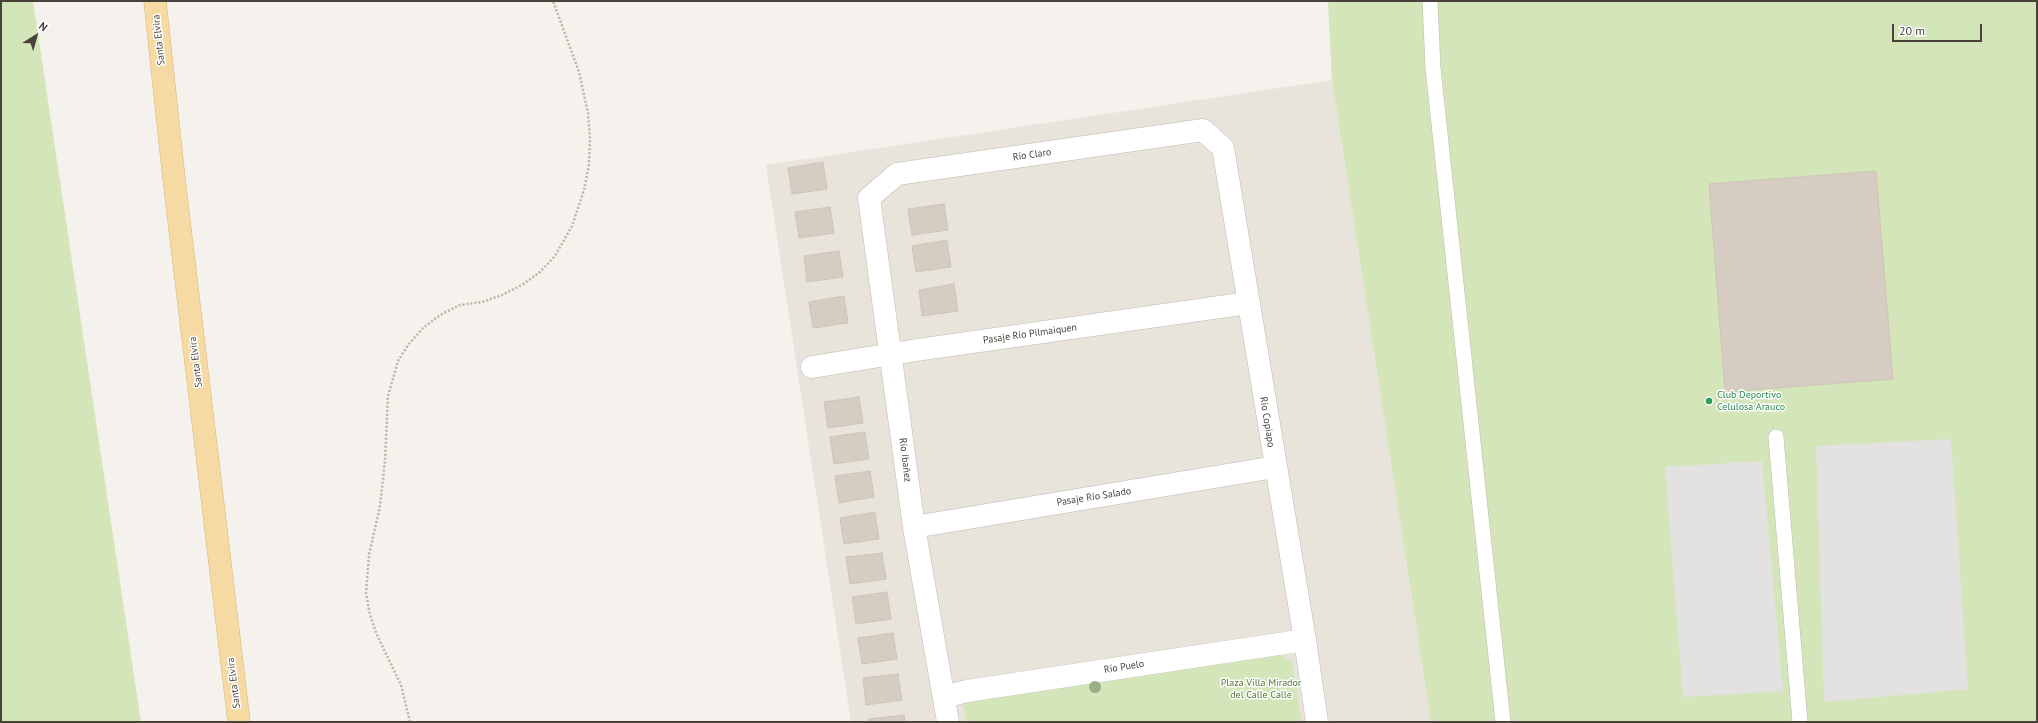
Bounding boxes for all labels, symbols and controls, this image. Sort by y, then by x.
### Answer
street label: Santa Elvira [150,14,168,66]
north arrow [16,16,56,56]
scale bar [1894,16,1984,42]
text: N [36,19,50,34]
text: 20 m [1899,23,1925,38]
street label: Río Claro [1012,146,1052,164]
street label: Pasaje Río Pilmaiquen [982,321,1078,347]
street label: Santa Elvira [187,336,205,388]
place label: Club Deportivo Celulosa Arauco [1717,389,1785,412]
street label: Río Copiapo [1257,396,1277,448]
marker: Club Deportivo Celulosa Arauco [1704,396,1714,406]
street label: Río Ibañez [896,437,914,483]
street label: Pasaje Río Salado [1056,485,1132,509]
street label: Santa Elvira [225,657,243,709]
street label: Río Puelo [1103,658,1145,676]
park label: Plaza Villa Mirador del Calle Calle [1221,677,1301,700]

